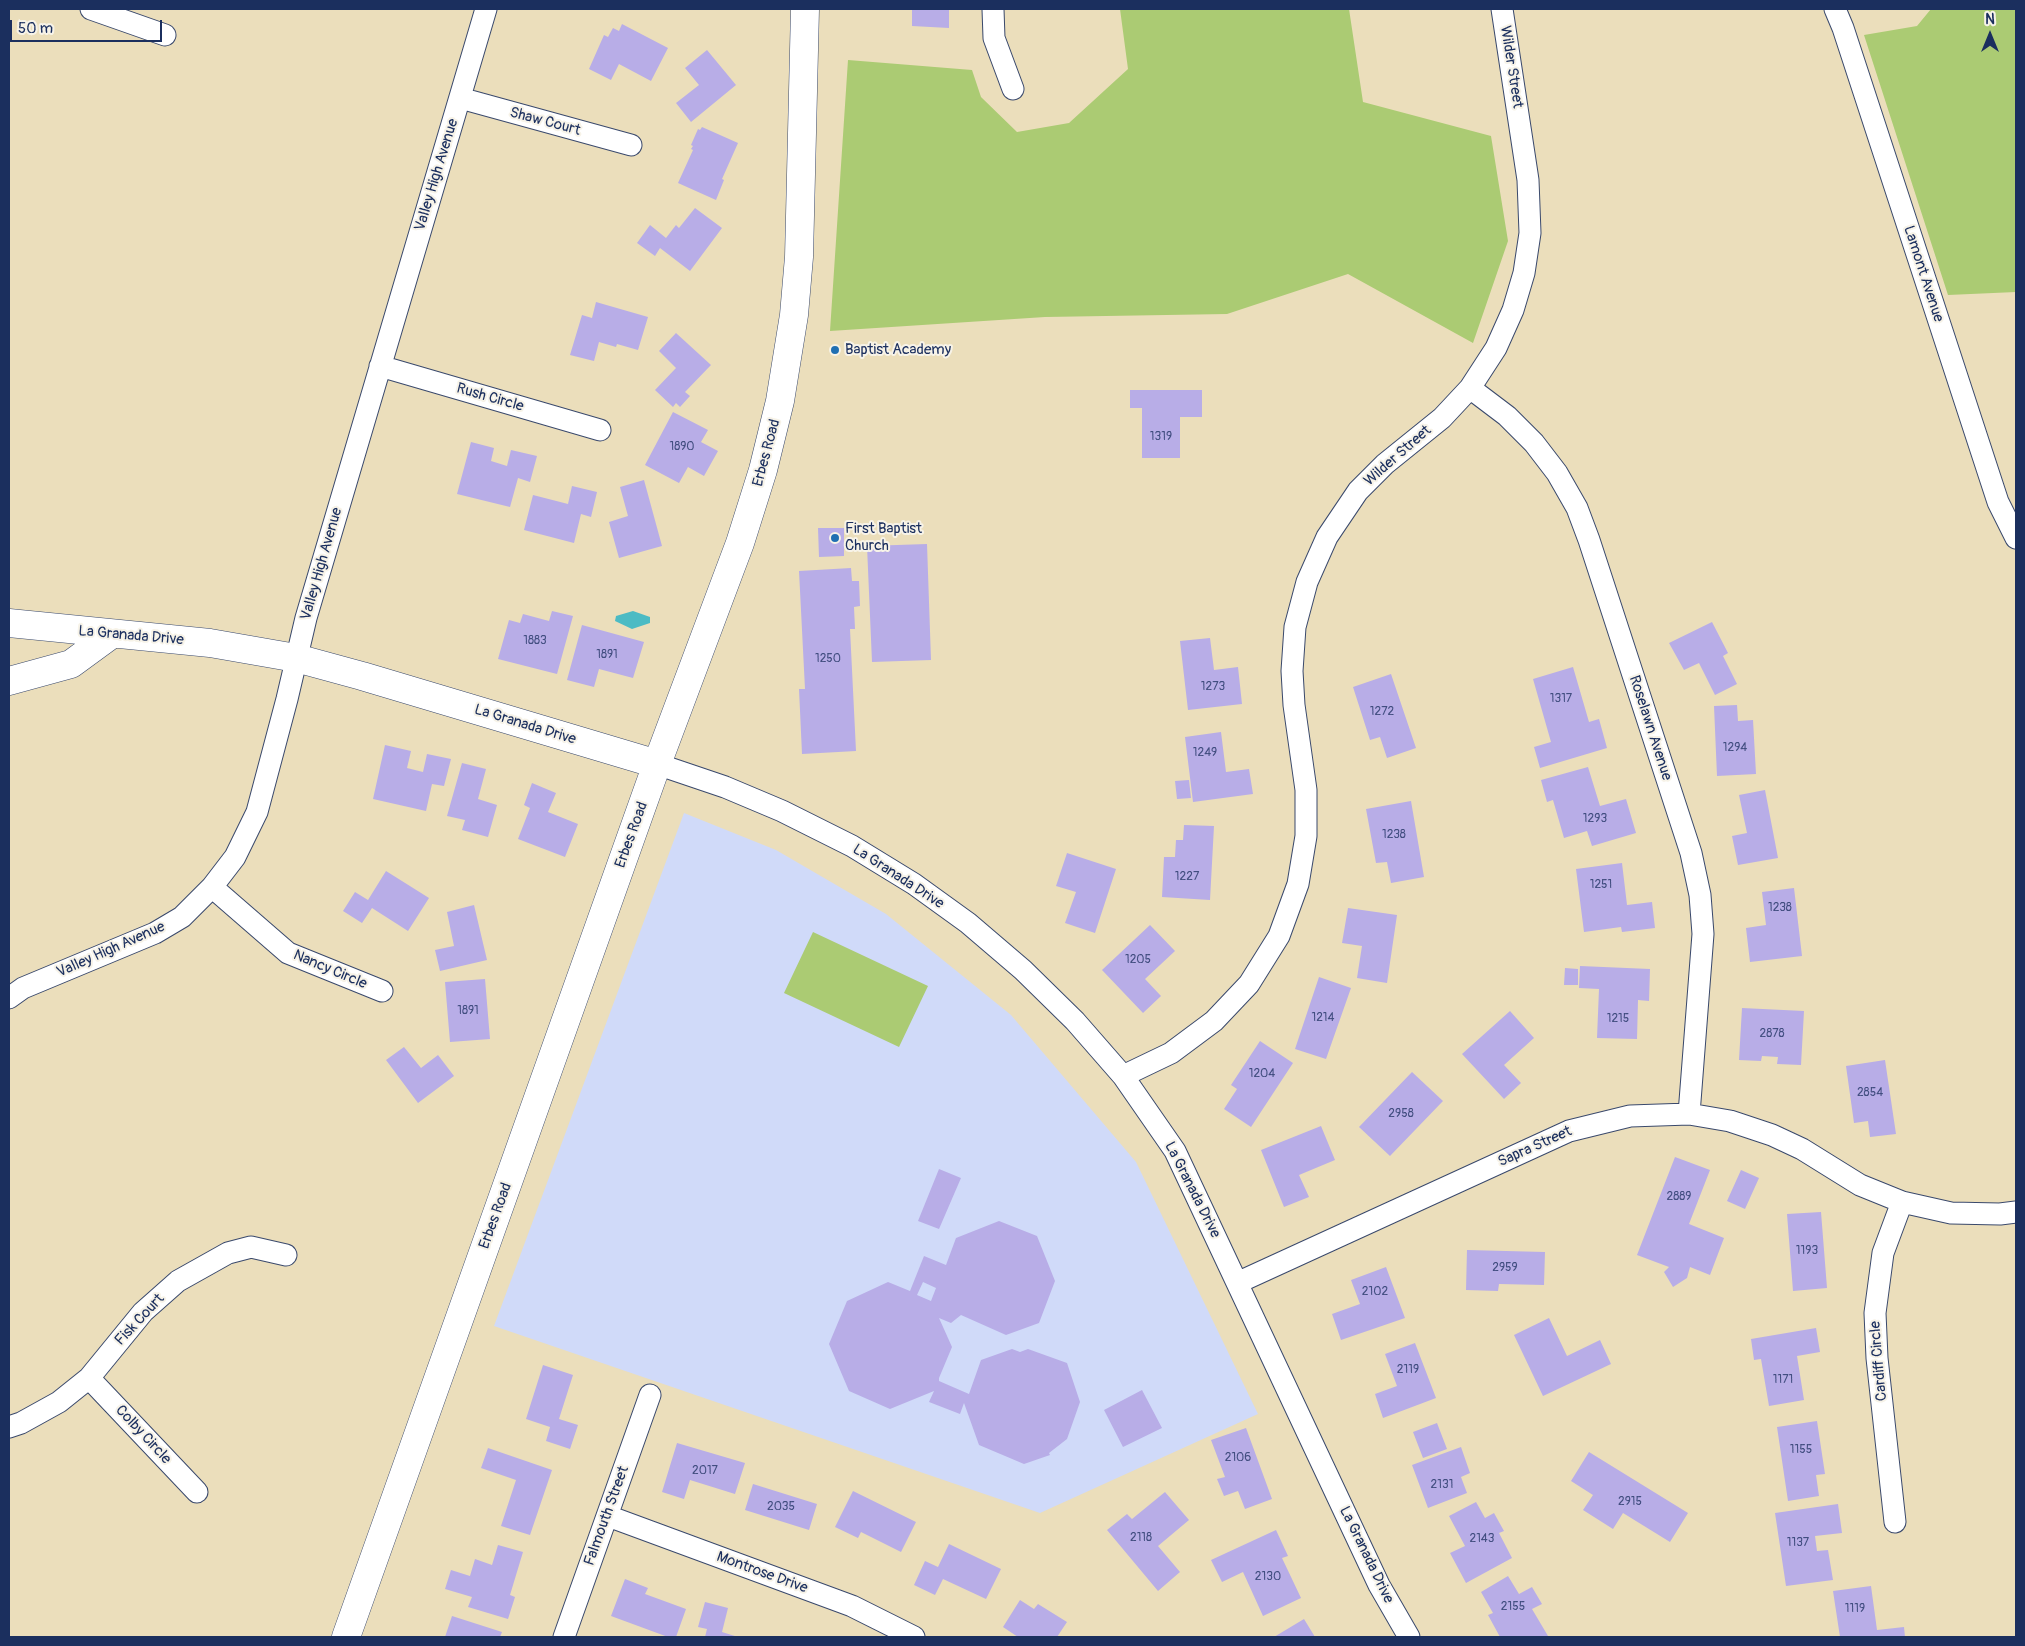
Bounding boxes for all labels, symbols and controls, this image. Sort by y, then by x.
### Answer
scale bar [12,10,165,42]
north arrow [1965,10,2015,60]
text: N [1985,11,1995,28]
text: 50 m [18,19,53,38]
street label: Wilder Street [1496,24,1526,110]
street label: Shaw Court [508,104,582,140]
street label: Valley High Avenue [411,117,463,233]
street label: Lamont Avenue [1899,223,1947,325]
place label: Baptist Academy [845,341,951,359]
marker: Baptist Academy [829,344,841,356]
street label: Rush Circle [454,380,526,416]
street label: Erbes Road [749,417,785,489]
street label: Wilder Street [1361,422,1435,490]
house number: 1319 [1150,430,1172,444]
house number: 1890 [669,440,695,454]
street label: Valley High Avenue [297,506,347,622]
place label: First Baptist Church [845,520,922,555]
marker: First Baptist Church [829,532,841,544]
street label: La Granada Drive [78,622,184,650]
house number: 1883 [523,634,547,648]
house number: 1891 [596,648,618,662]
house number: 1250 [815,652,841,666]
street label: Roselawn Avenue [1625,673,1675,783]
house number: 1273 [1201,680,1225,694]
house number: 1317 [1550,692,1572,706]
street label: La Granada Drive [472,701,578,749]
house number: 1272 [1370,705,1394,719]
house number: 1294 [1723,741,1747,755]
house number: 1249 [1193,746,1217,760]
street label: Erbes Road [612,800,652,870]
house number: 1293 [1583,812,1607,826]
house number: 1238 [1382,828,1406,842]
street label: La Granada Drive [849,841,947,913]
house number: 1227 [1175,870,1199,884]
house number: 1251 [1590,878,1612,892]
house number: 1238 [1768,901,1792,915]
street label: Valley High Avenue [54,918,168,982]
street label: Nancy Circle [290,946,370,994]
house number: 1205 [1125,953,1151,967]
house number: 1891 [457,1004,479,1018]
house number: 1214 [1311,1011,1335,1025]
house number: 1215 [1607,1012,1629,1026]
house number: 2878 [1759,1027,1785,1041]
house number: 1204 [1249,1067,1275,1081]
house number: 2854 [1857,1086,1883,1100]
house number: 2958 [1388,1107,1414,1121]
street label: Sapra Street [1495,1123,1575,1171]
street label: La Granada Drive [1160,1139,1224,1241]
street label: Erbes Road [476,1181,516,1251]
house number: 2889 [1667,1190,1691,1204]
house number: 1193 [1796,1244,1818,1258]
house number: 2959 [1492,1261,1518,1275]
house number: 2102 [1362,1285,1388,1299]
street label: Fisk Court [112,1290,168,1350]
street label: Cardiff Circle [1867,1320,1891,1402]
house number: 2119 [1397,1363,1419,1377]
house number: 1171 [1773,1373,1793,1387]
street label: Colby Circle [111,1402,175,1468]
house number: 1155 [1790,1443,1812,1457]
house number: 2106 [1225,1451,1251,1465]
street label: Falmouth Street [581,1464,633,1568]
house number: 2017 [692,1464,718,1478]
house number: 2131 [1431,1478,1453,1492]
house number: 2915 [1618,1495,1642,1509]
house number: 2035 [767,1500,795,1514]
street label: La Granada Drive [1335,1504,1397,1606]
house number: 2118 [1130,1531,1152,1545]
house number: 2143 [1469,1532,1495,1546]
house number: 1137 [1787,1536,1809,1550]
street label: Montrose Drive [714,1548,810,1598]
house number: 2130 [1255,1570,1281,1584]
house number: 2155 [1501,1600,1525,1614]
house number: 1119 [1845,1602,1865,1616]

